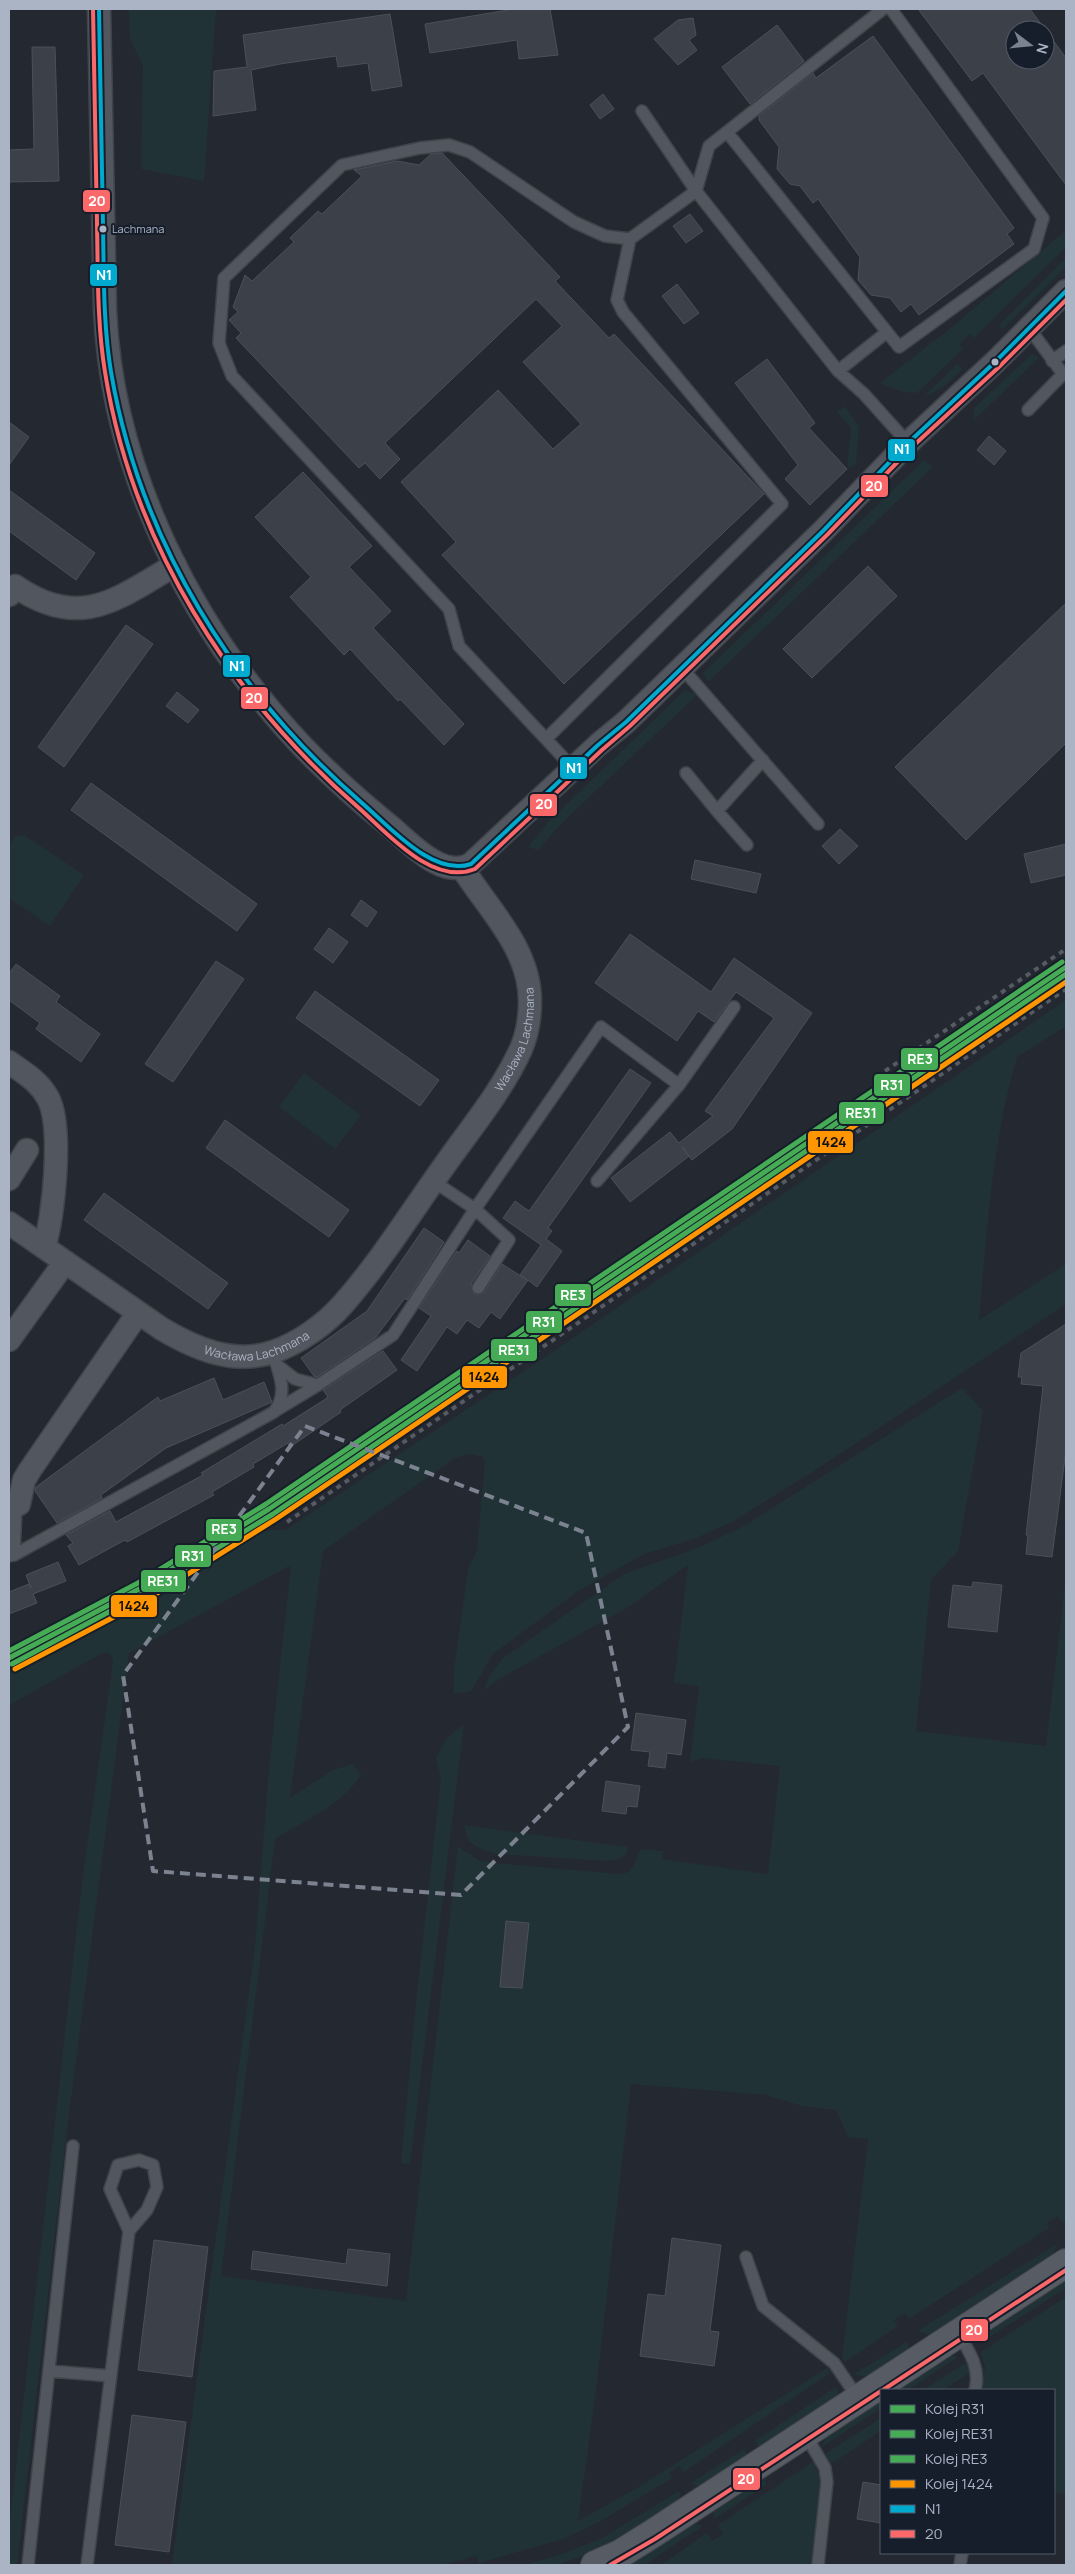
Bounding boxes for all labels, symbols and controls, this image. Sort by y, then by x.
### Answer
north arrow [1005,20,1055,70]
text: N [1032,41,1053,56]
line badge: 20 [82,189,111,213]
text: 20 [88,191,106,210]
place label: Lachmana [112,221,164,236]
marker: Lachmana [98,224,108,234]
line badge: N1 [89,263,118,287]
text: N1 [96,265,112,284]
unlabelled marker [990,357,1000,367]
line badge: N1 [887,438,916,462]
text: N1 [894,439,910,458]
line badge: 20 [860,474,889,498]
text: 20 [865,476,883,495]
line badge: N1 [222,654,251,678]
text: N1 [229,656,245,675]
line badge: 20 [240,686,269,710]
text: 20 [245,688,263,707]
line badge: N1 [559,756,588,780]
text: N1 [566,758,582,777]
line badge: 20 [529,793,558,817]
text: 20 [535,794,553,813]
street label: Wacława Lachmana [491,987,538,1095]
line badge: RE3 [900,1047,939,1071]
text: RE3 [907,1049,933,1068]
line badge: R31 [873,1073,911,1097]
text: R31 [880,1075,904,1094]
line badge: RE31 [838,1101,885,1125]
text: RE31 [845,1103,877,1122]
line badge: 1424 [807,1130,854,1154]
text: 1424 [815,1132,847,1151]
line badge: RE3 [554,1283,592,1307]
text: RE3 [560,1285,586,1304]
line badge: R31 [525,1310,563,1334]
text: R31 [532,1312,556,1331]
street label: Wacława Lachmana [202,1327,313,1365]
line badge: RE31 [490,1338,538,1362]
text: RE31 [498,1340,530,1359]
line badge: 1424 [461,1365,508,1389]
text: 1424 [468,1367,500,1386]
line badge: RE3 [205,1518,243,1542]
text: RE3 [211,1519,237,1538]
line badge: R31 [174,1544,212,1568]
text: R31 [181,1546,205,1565]
line badge: RE31 [140,1569,187,1593]
text: RE31 [147,1571,179,1590]
line badge: 1424 [110,1594,158,1618]
text: 1424 [118,1596,150,1615]
line badge: 20 [960,2318,989,2342]
text: 20 [965,2320,983,2339]
legend [880,2389,1055,2554]
text: Kolej R31 [925,2398,985,2419]
text: Kolej RE31 [925,2423,993,2444]
text: Kolej RE3 [925,2448,988,2469]
line badge: 20 [732,2467,761,2491]
text: 20 [737,2469,755,2488]
text: Kolej 1424 [925,2473,993,2494]
text: N1 [925,2498,941,2519]
text: 20 [925,2523,943,2544]

